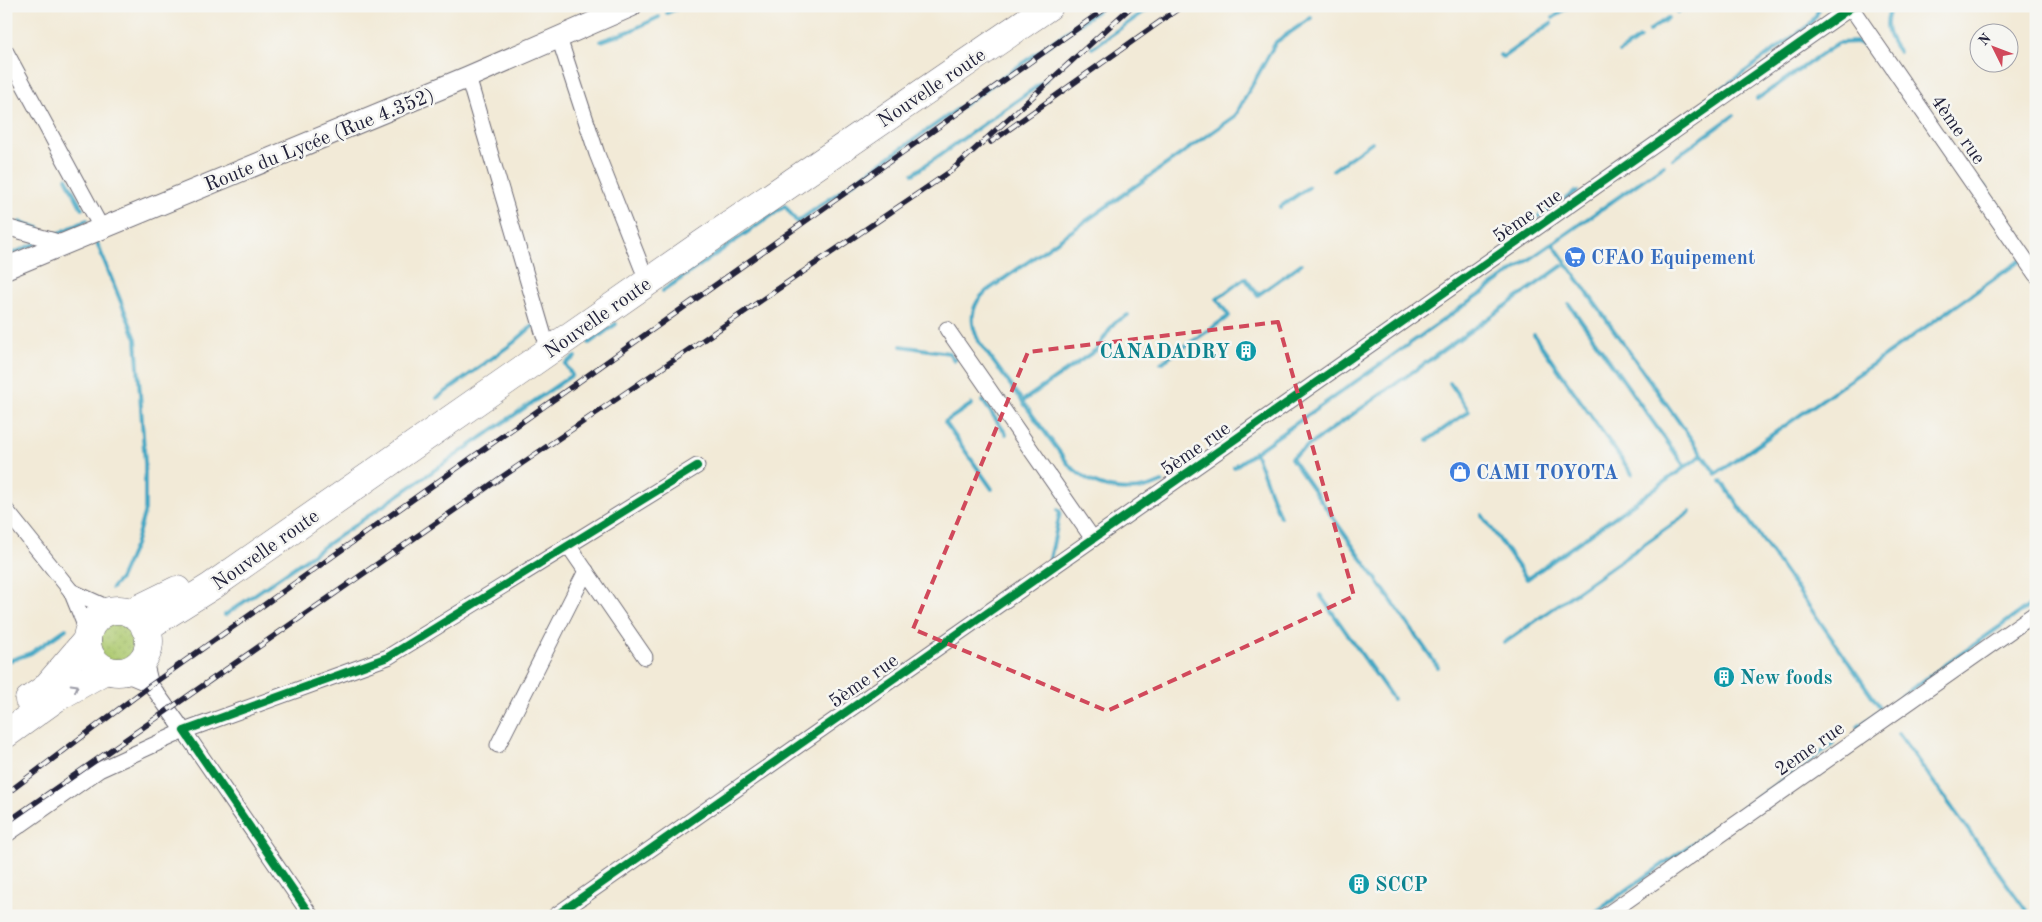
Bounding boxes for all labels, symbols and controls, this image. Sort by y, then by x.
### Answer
north arrow [1970,22,2020,72]
text: N [1976,31,1994,49]
street label: Nouvelle route [875,45,990,132]
street label: Route du Lycée (Rue 4.352) [202,86,437,196]
street label: 4ème rue [1926,92,1988,168]
street label: 5ème rue [1490,186,1566,248]
supermarket icon: CFAO Equipement [1563,245,1587,269]
place label: CFAO Equipement [1591,249,1755,269]
street label: Nouvelle route [541,274,655,363]
building icon: CANADADRY [1234,339,1258,363]
place label: CANADADRY [1099,343,1230,363]
street label: 5ème rue [1158,419,1234,481]
shop icon: CAMI TOYOTA [1448,460,1472,484]
place label: CAMI TOYOTA [1476,464,1618,484]
street label: Nouvelle route [209,506,323,595]
street label: 5ème rue [826,651,902,713]
building icon: New foods [1712,665,1736,689]
place label: New foods [1740,669,1832,689]
one-way arrow [70,683,79,693]
street label: 2eme rue [1772,719,1848,781]
building icon: SCCP [1347,872,1371,896]
place label: SCCP [1375,876,1428,896]

